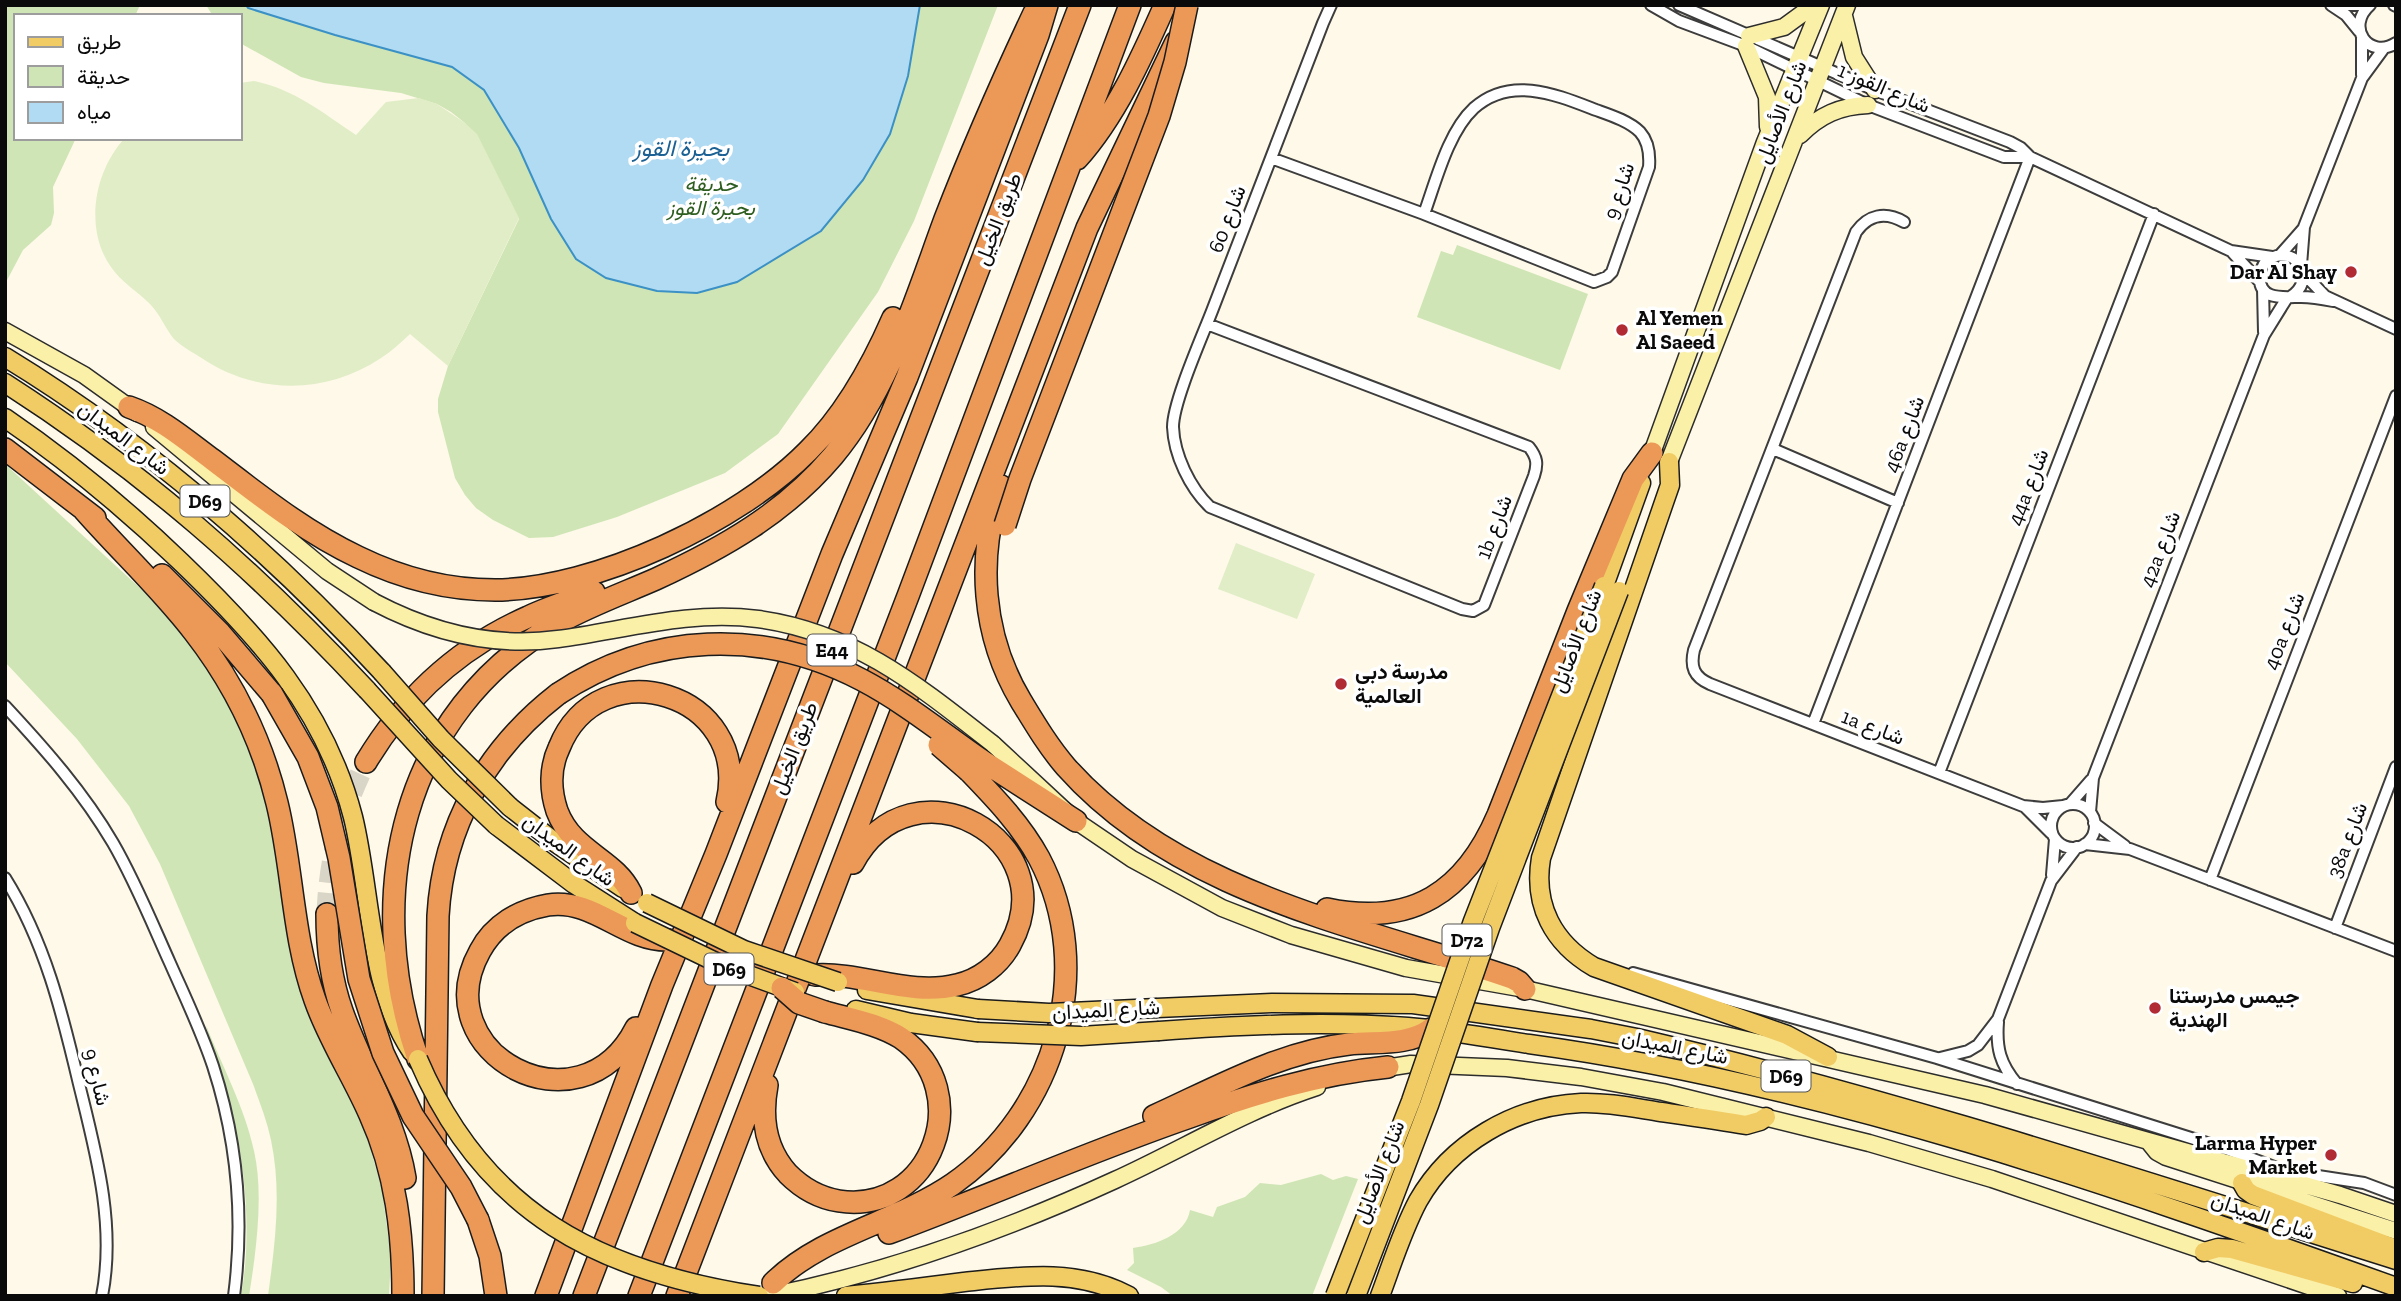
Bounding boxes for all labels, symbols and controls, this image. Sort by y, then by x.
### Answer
legend [14,14,242,140]
text: طريق [77,29,122,55]
street label: شارع الأصايل [1749,57,1813,168]
street label: شارع القوز 1 [1834,57,1934,120]
text: حديقة [77,64,130,89]
text: مياه [77,99,111,124]
water label: بحيرة القوز [631,134,730,163]
street label: شارع 9 [1598,159,1641,223]
street label: طريق الخيل [968,169,1028,269]
park label: حديقة بحيرة القوز [665,171,756,221]
street label: شارع 60 [1202,182,1253,257]
place label: Dar Al Shay [2230,259,2337,284]
marker: Dar Al Shay [2343,264,2359,280]
place label: Al Yemen Al Saeed [1636,305,1723,354]
marker: Al Yemen Al Saeed [1614,322,1630,338]
street label: 46a شارع [1878,392,1931,476]
street label: شارع الميدان [73,395,175,482]
street label: 44a شارع [2002,445,2055,529]
road number: D69 [180,486,230,516]
street label: 1b شارع [1470,491,1519,563]
street label: 42a شارع [2134,507,2187,591]
street label: شارع الأصايل [1544,586,1608,697]
street label: 40a شارع [2257,589,2312,674]
road number: E44 [808,635,856,666]
place label: مدرسة دبي العالمية [1355,659,1448,708]
marker: مدرسة دبي العالمية [1333,676,1349,692]
street label: طريق الخيل [764,698,824,798]
street label: 1a شارع [1838,703,1908,752]
street label: 38a شارع [2321,799,2374,882]
street label: شارع الميدان [517,808,620,893]
road number: D72 [1442,924,1492,956]
road number: D69 [704,953,754,984]
place label: جيمس مدرستنا الهندية [2169,983,2299,1033]
street label: شارع الميدان [1051,994,1161,1027]
marker: جيمس مدرستنا الهندية [2147,1000,2163,1016]
street label: شارع الميدان [1619,1024,1730,1071]
street label: شارع 9 [76,1046,117,1109]
road number: D69 [1762,1060,1810,1092]
street label: شارع الأصايل [1347,1117,1411,1228]
place label: Larma Hyper Market [2195,1130,2318,1179]
marker: Larma Hyper Market [2323,1147,2339,1163]
street label: شارع الميدان [2207,1186,2318,1247]

